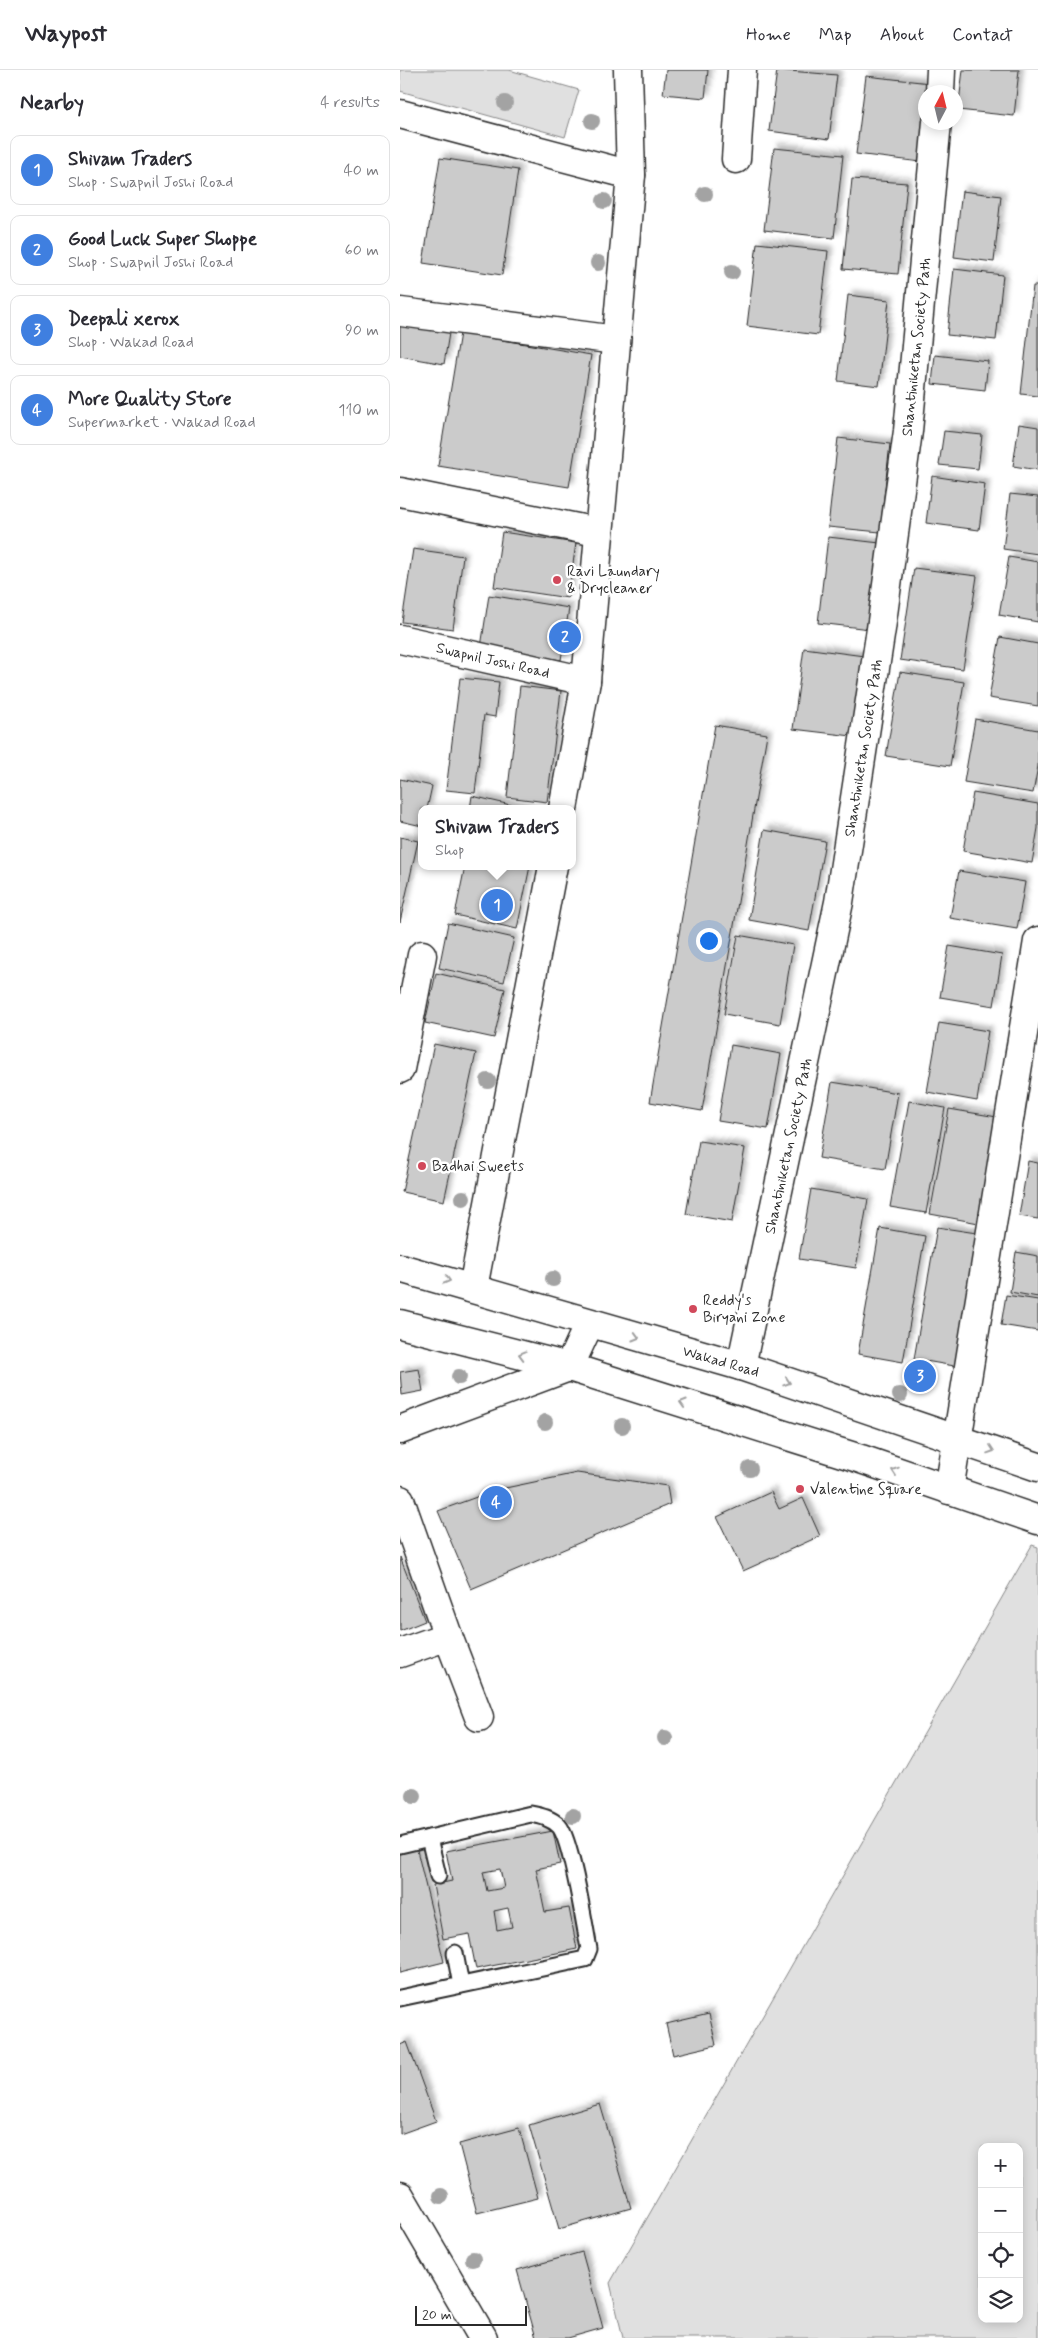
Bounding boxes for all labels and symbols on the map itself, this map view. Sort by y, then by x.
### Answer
north arrow [918,85,963,130]
street label: Shantiniketan Society Path [898,257,936,437]
place label: Ravi Laundary & Drycleaner [567,562,660,599]
marker: Ravi Laundary & Drycleaner [551,574,563,586]
pin: 2 [549,618,581,656]
street label: Swapnil Joshi Road [434,638,551,684]
street label: Shantiniketan Society Path [840,658,888,838]
pin: 1 [481,886,513,924]
your location [696,928,722,954]
street label: Shantiniketan Society Path [761,1056,817,1236]
place label: Badhai Sweets [432,1157,524,1177]
marker: Badhai Sweets [416,1160,428,1172]
one-way arrow [442,1275,451,1285]
place label: Reddy's Biryani Zone [703,1291,786,1328]
marker: Reddy's Biryani Zone [687,1303,699,1315]
one-way arrow [632,1331,641,1342]
street label: Wakad Road [680,1341,761,1382]
one-way arrow [517,1350,526,1361]
pin: 3 [904,1357,936,1395]
one-way arrow [782,1376,791,1386]
one-way arrow [679,1398,687,1408]
one-way arrow [986,1444,995,1454]
one-way arrow [892,1467,900,1477]
place label: Valentine Square [810,1480,922,1500]
pin: 4 [480,1483,512,1521]
marker: Valentine Square [794,1483,806,1495]
scale bar [415,2303,528,2326]

